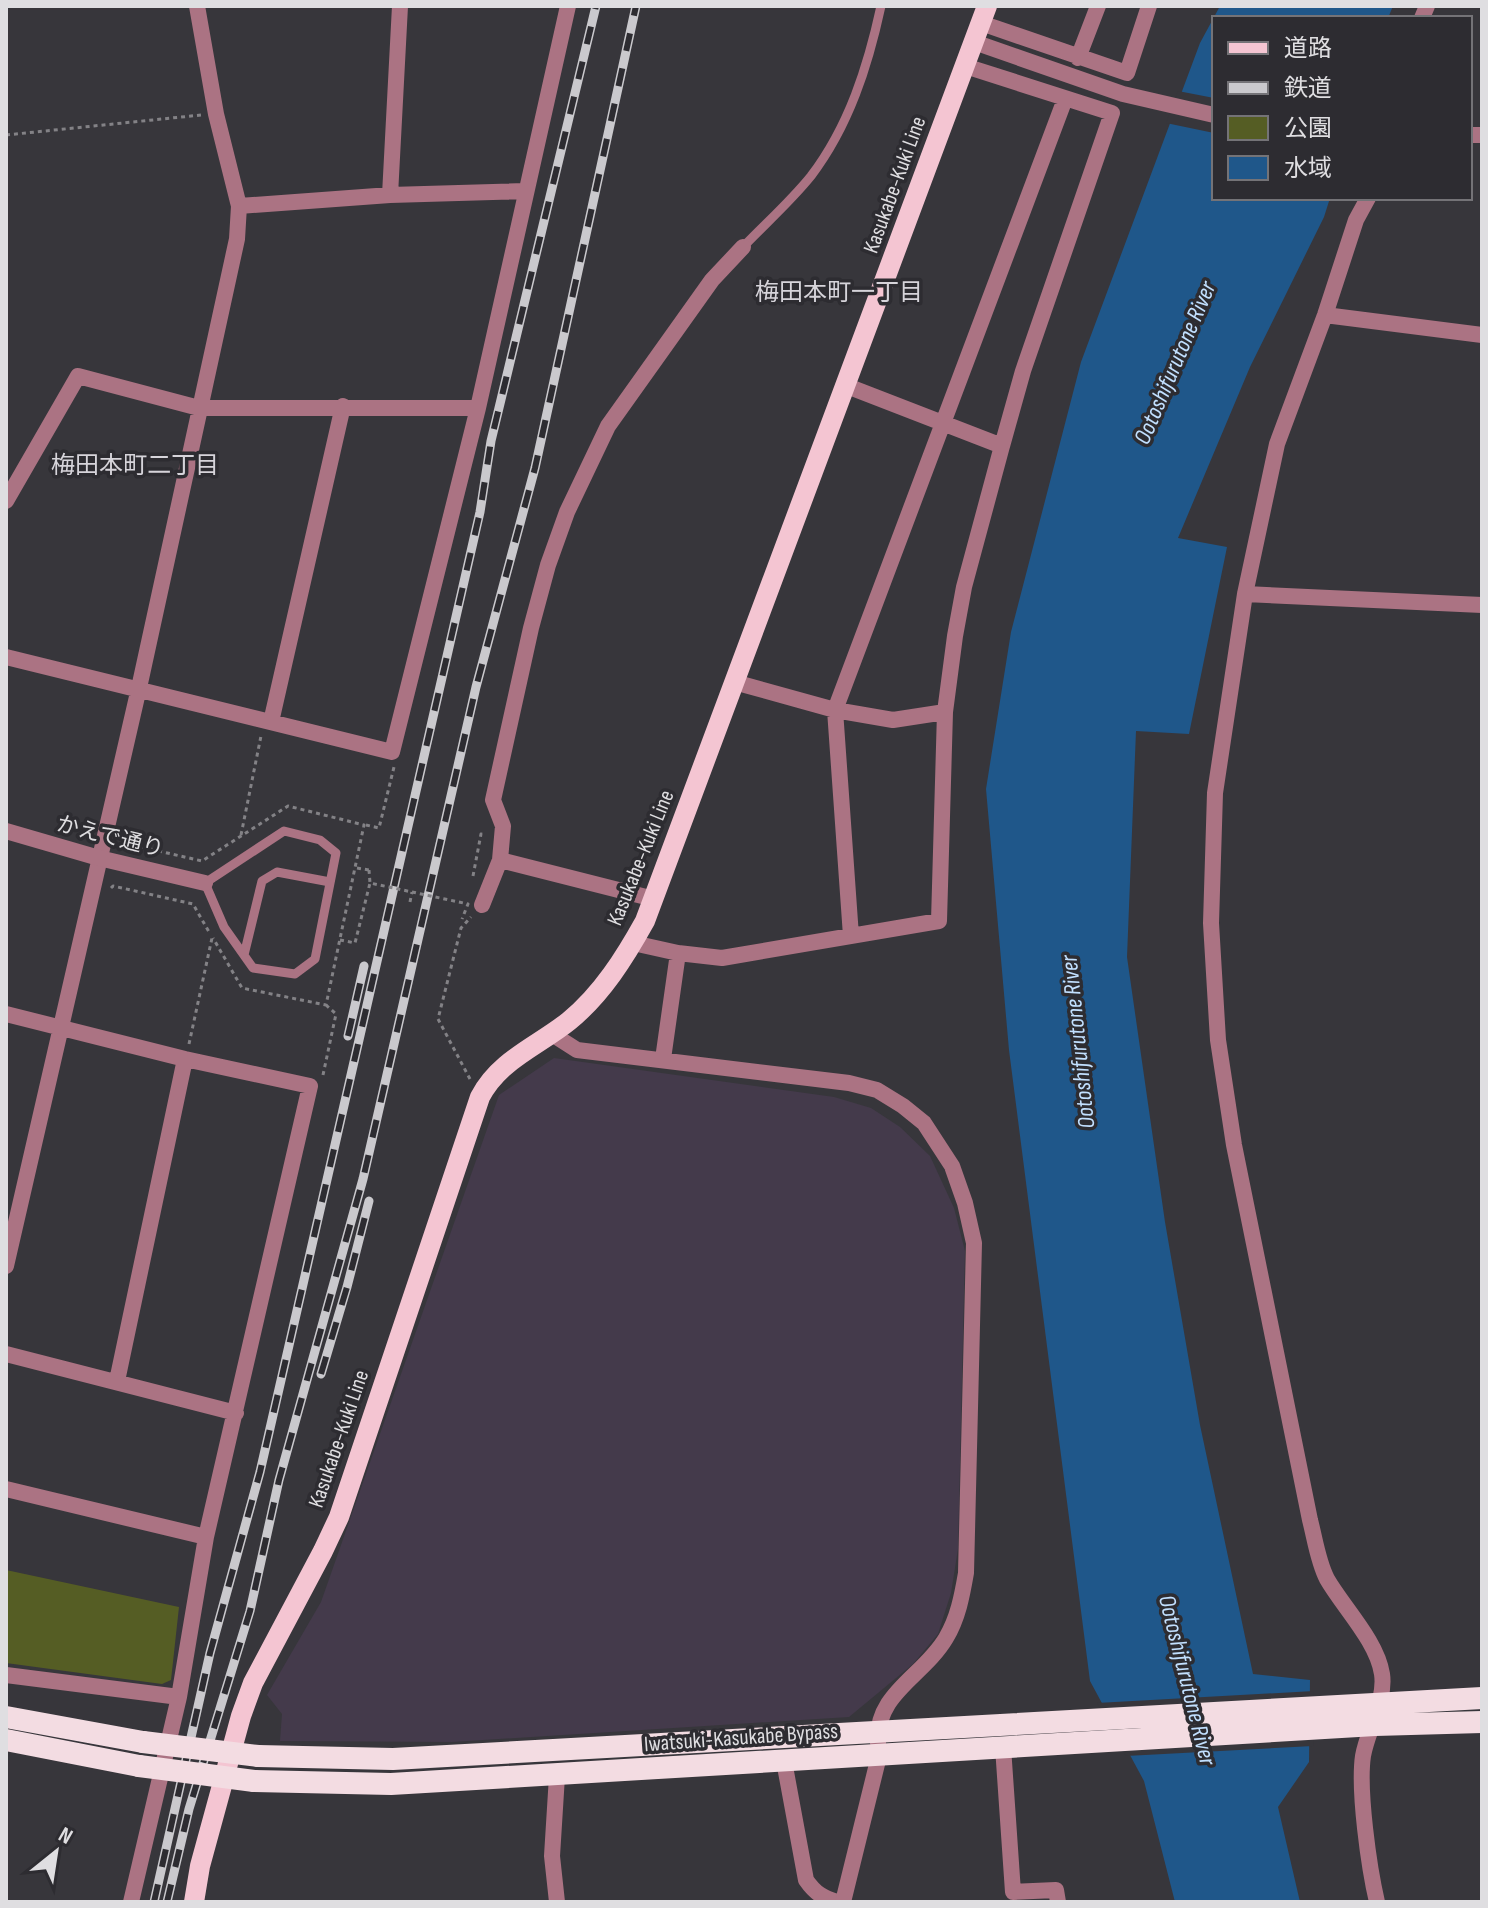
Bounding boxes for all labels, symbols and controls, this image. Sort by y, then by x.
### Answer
legend [1212,16,1472,200]
text: 道路 [1284,34,1332,63]
text: 鉄道 [1284,74,1332,103]
street label: Kasukabe-Kuki Line [858,113,932,257]
text: 公園 [1284,114,1332,143]
text: 水域 [1284,154,1332,183]
water label: Ootoshifurutone River [1128,276,1223,449]
district label: 梅田本町一丁目 [755,278,923,307]
district label: 梅田本町二丁目 [51,451,219,480]
street label: Kasukabe-Kuki Line [602,786,680,930]
street label: かえで通り [54,811,166,863]
water label: Ootoshifurutone River [1054,953,1102,1130]
street label: Kasukabe-Kuki Line [303,1367,375,1511]
water label: Ootoshifurutone River [1152,1592,1222,1769]
street label: Iwatsuki-Kasukabe Bypass [643,1718,839,1758]
north arrow [16,1812,96,1892]
text: N [53,1821,77,1851]

